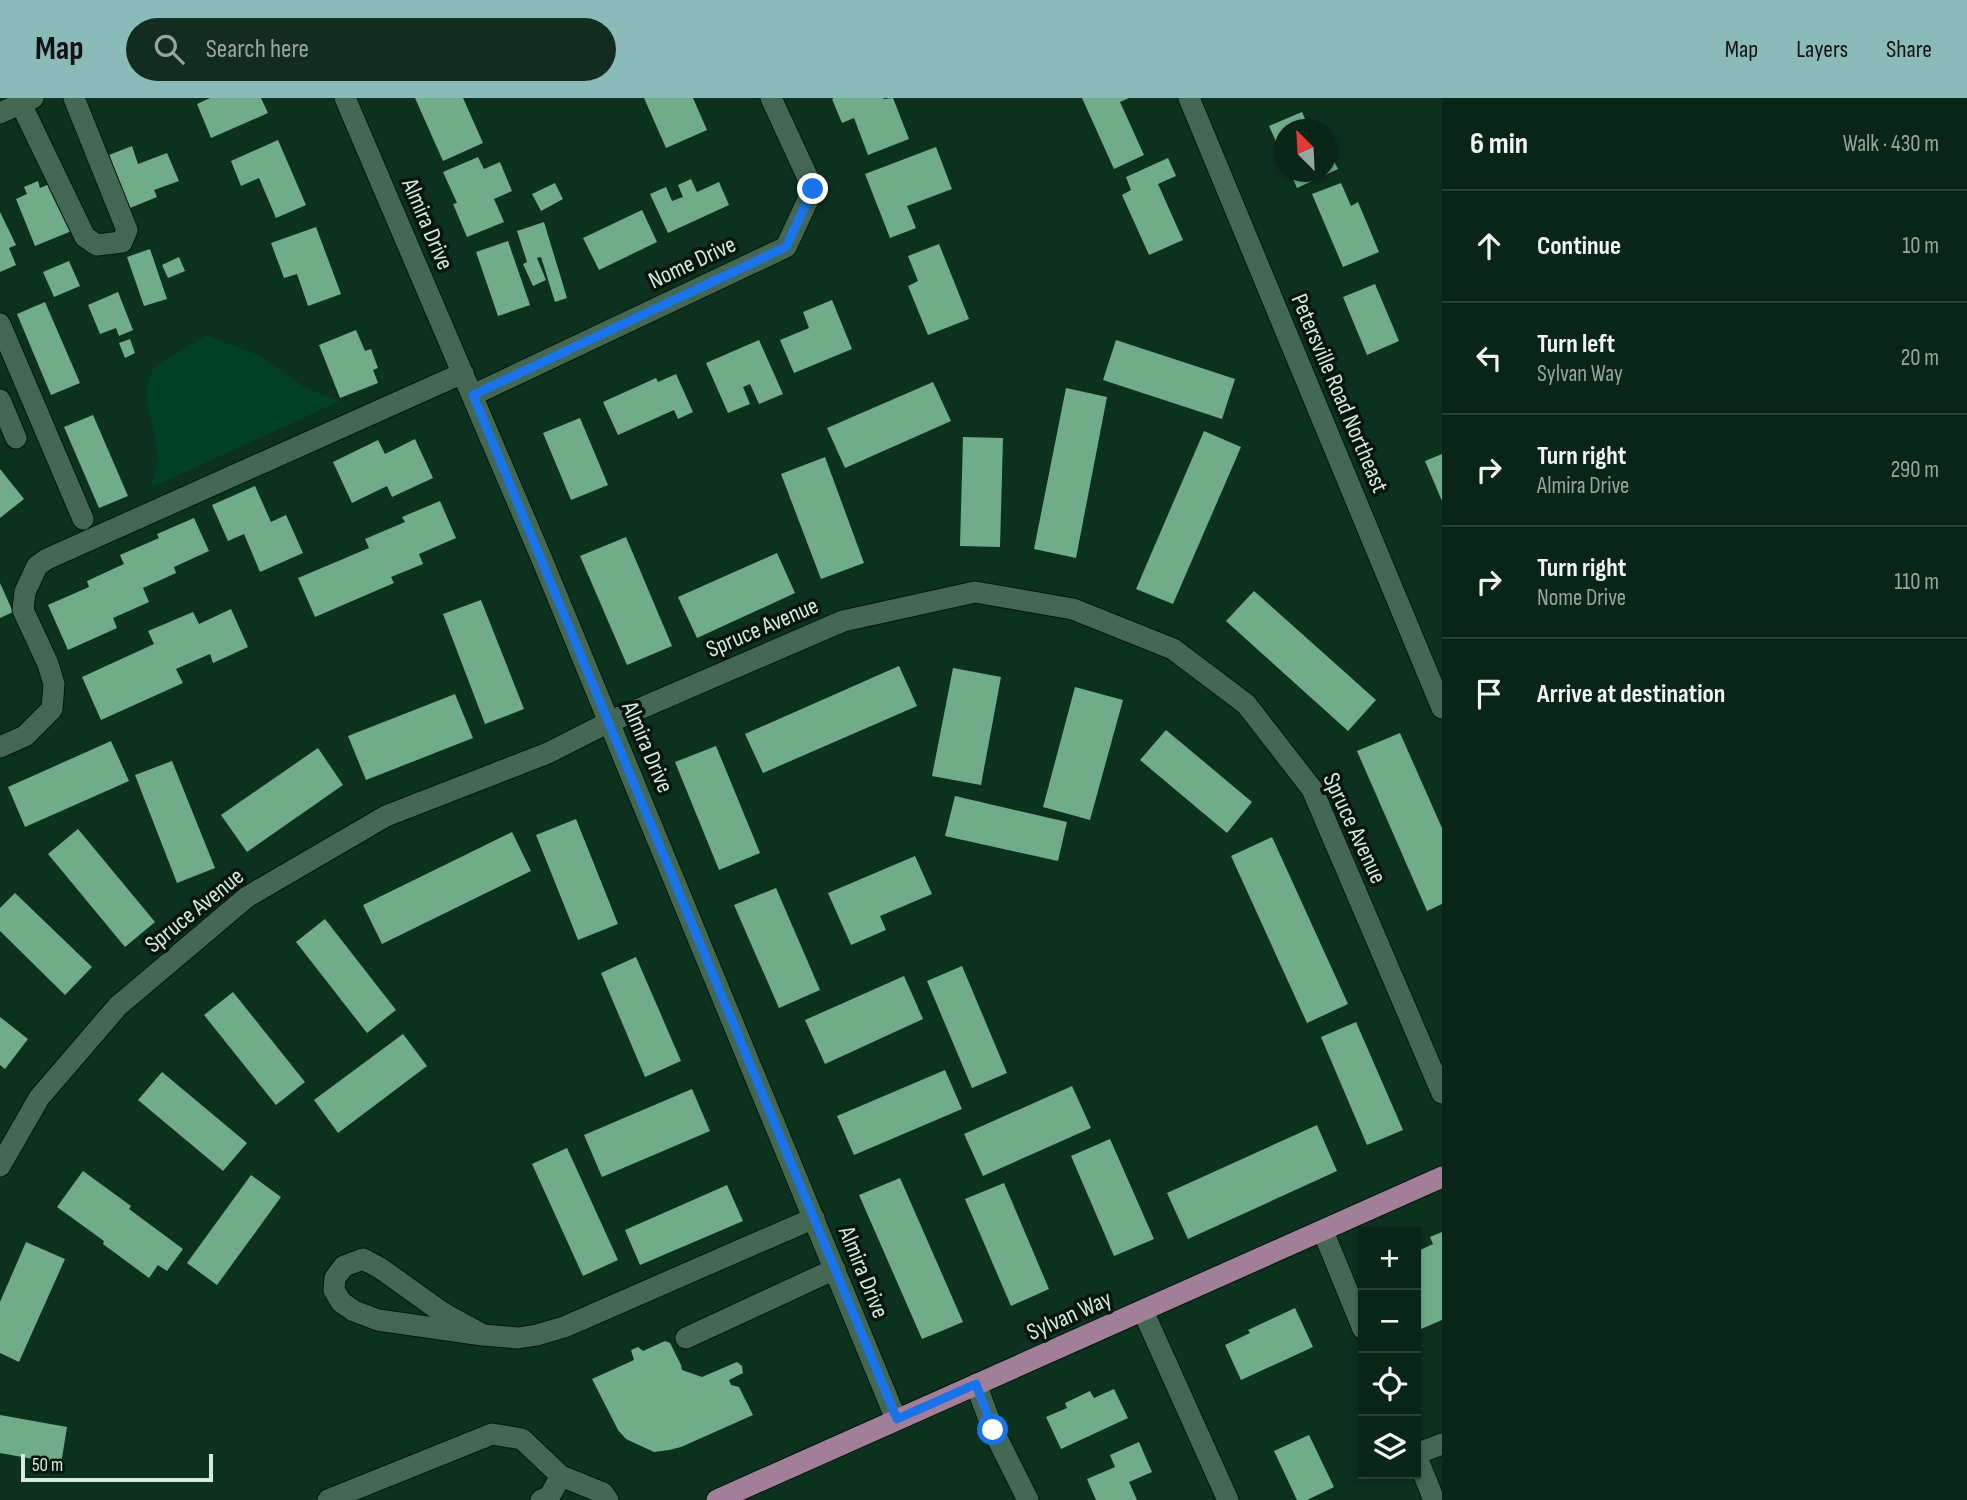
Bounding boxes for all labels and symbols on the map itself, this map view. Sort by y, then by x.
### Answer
north arrow [1274,119,1337,182]
street label: Almira Drive [395,173,460,274]
route end [797,173,828,204]
street label: Nome Drive [644,230,740,295]
street label: Petersville Road Northeast [1285,289,1395,497]
street label: Spruce Avenue [702,591,823,664]
street label: Almira Drive [615,696,680,797]
street label: Spruce Avenue [1316,768,1393,888]
street label: Spruce Avenue [139,862,250,959]
street label: Almira Drive [832,1221,895,1322]
street label: Sylvan Way [1022,1284,1116,1347]
route start [977,1414,1008,1445]
scale bar [21,1451,214,1483]

